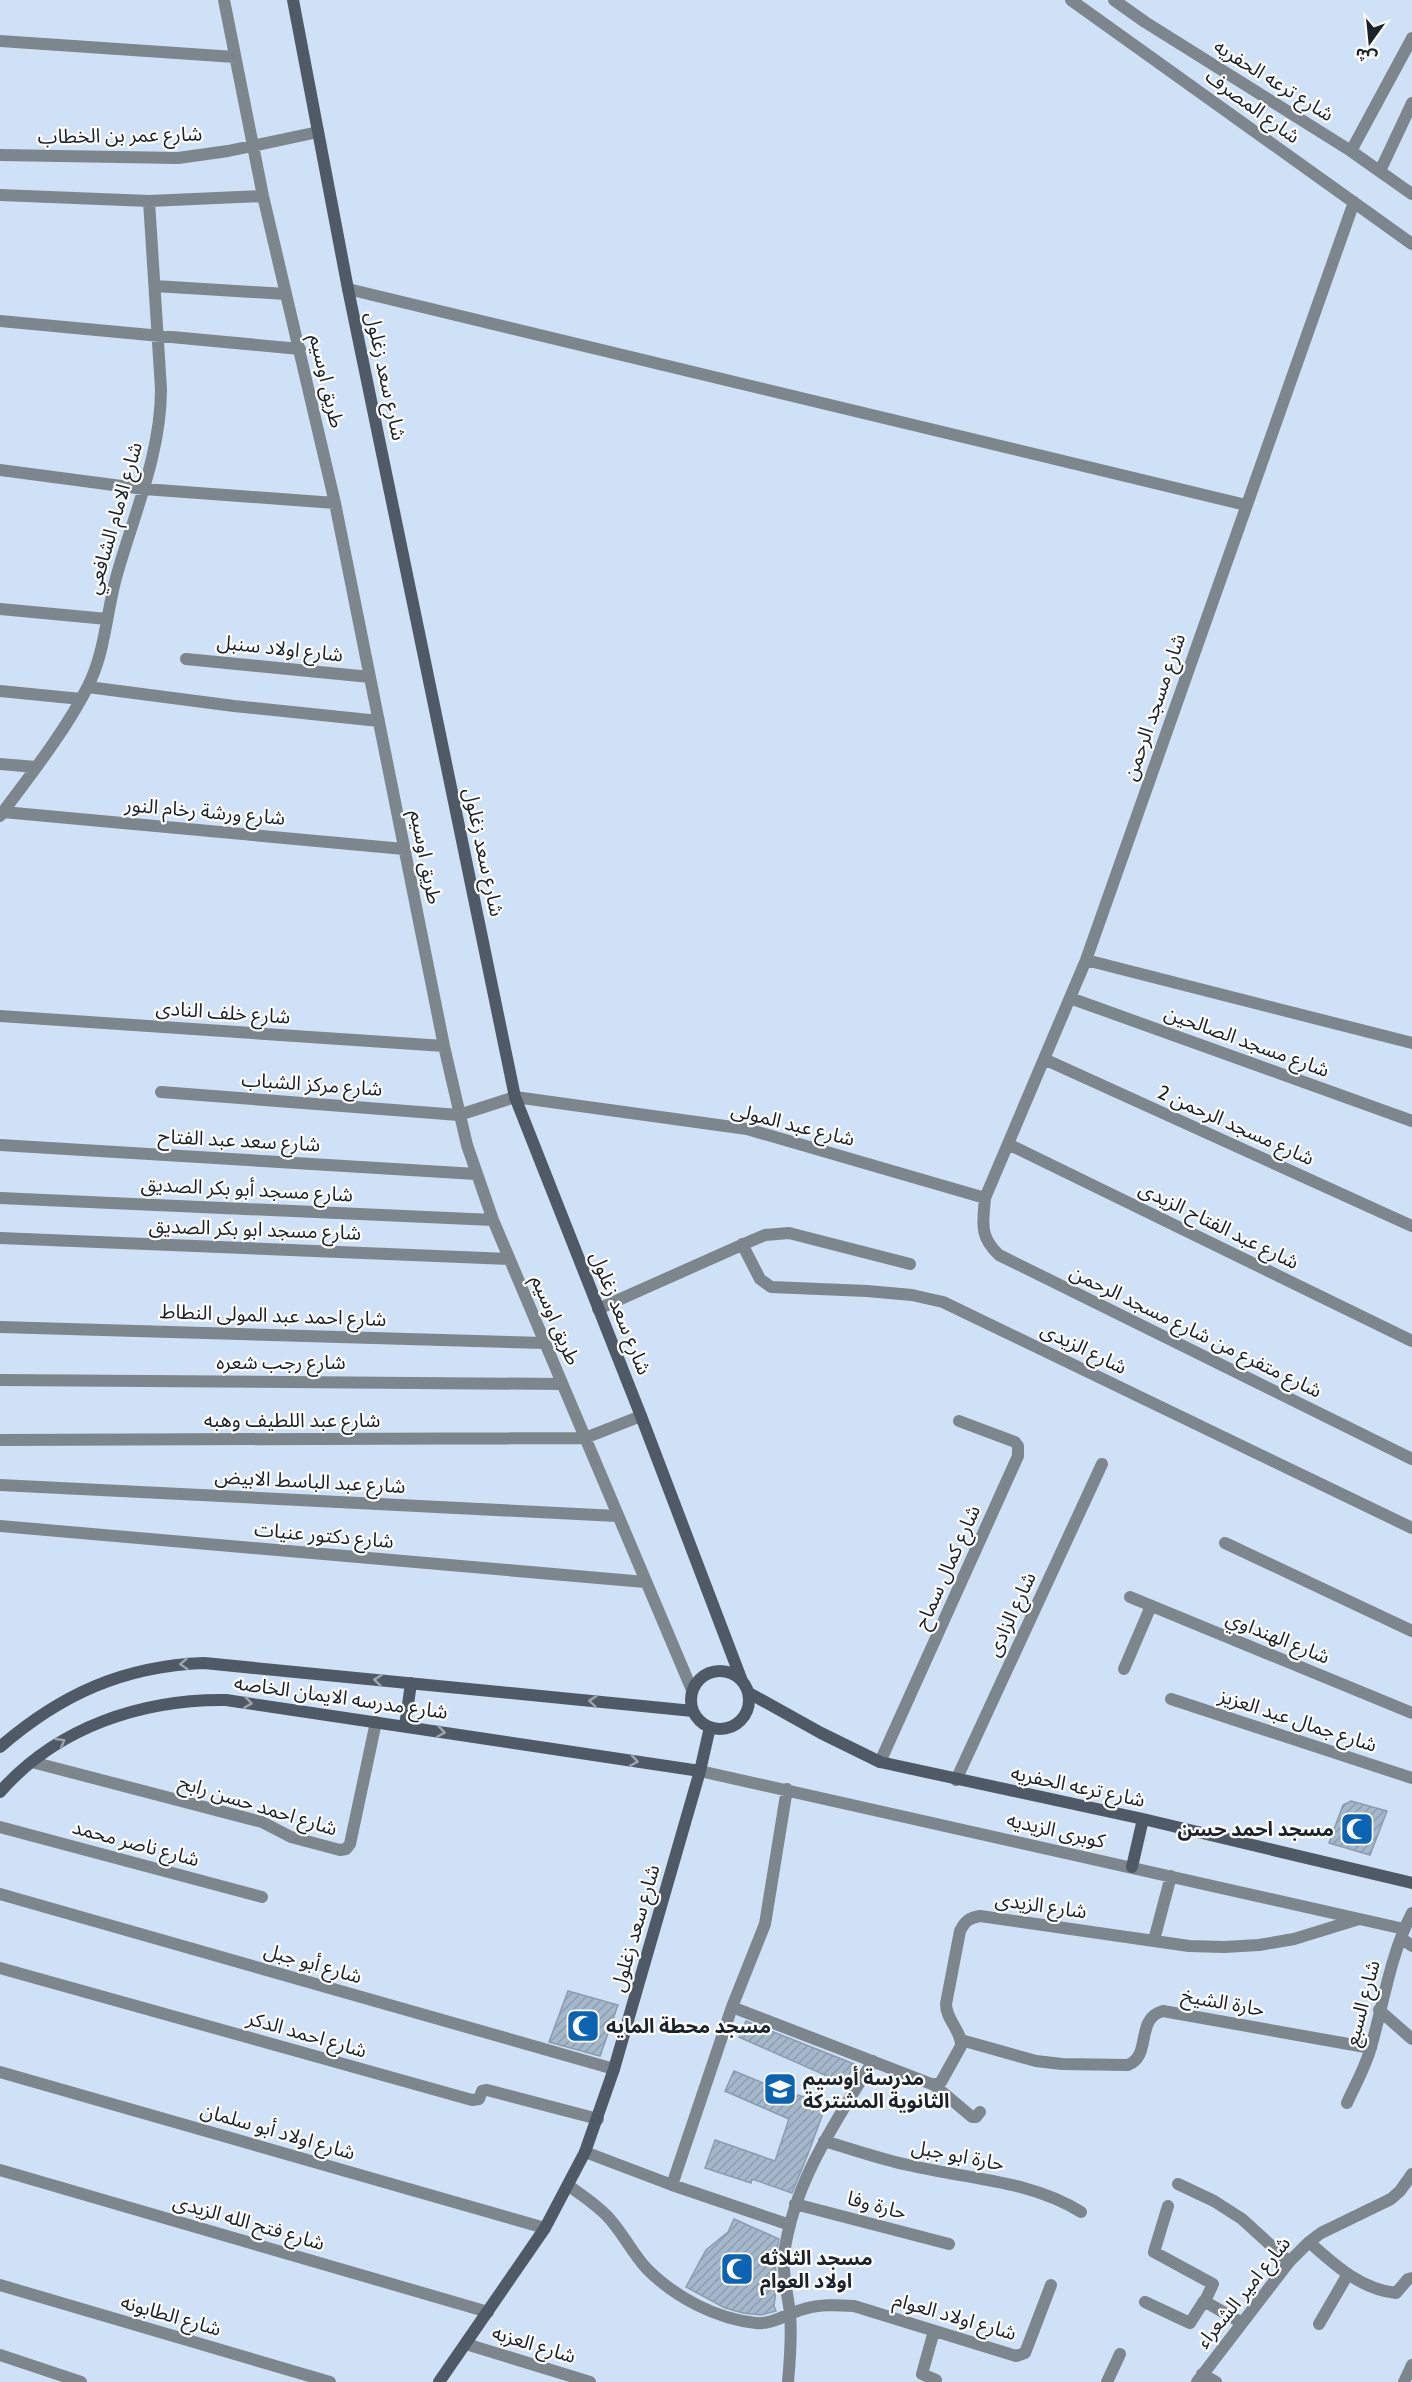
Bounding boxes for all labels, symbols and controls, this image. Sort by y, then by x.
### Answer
north arrow [1340,12,1400,72]
street label: شارع ترعه الحفريه [1208,34,1338,129]
text: ش [1353,44,1379,68]
street label: شارع المصرف [1199,64,1305,151]
street label: شارع عمر بن الخطاب [38,122,203,151]
street label: شارع سعد زغلول [358,309,411,443]
street label: طريق اوسيم [302,332,349,431]
street label: شارع الامام الشافعي [81,439,151,598]
street label: شارع اولاد سنبل [215,629,344,670]
street label: شارع مسجد الرحمن [1118,630,1193,785]
street label: شارع سعد زغلول [456,785,509,919]
street label: شارع ورشة رخام النور [123,792,286,833]
street label: طريق اوسيم [402,808,447,907]
street label: شارع خلف النادى [155,995,291,1032]
street label: شارع مسجد الصالحين [1160,1000,1333,1085]
street label: شارع مركز الشباب [240,1067,383,1104]
street label: شارع مسجد الرحمن 2 [1153,1080,1318,1173]
street label: شارع عبد المولى [728,1097,857,1154]
street label: شارع سعد عبد الفتاح [157,1124,321,1159]
street label: شارع مسجد أبو بكر الصديق [140,1171,354,1210]
street label: شارع عبد الفتاح الزيدى [1134,1176,1303,1277]
street label: شارع مسجد ابو بكر الصديق [148,1213,362,1248]
street label: شارع سعد زغلول [583,1248,657,1379]
street label: شارع متفرع من شارع مسجد الرحمن [1065,1259,1326,1405]
street label: طريق اوسيم [524,1271,586,1370]
street label: شارع احمد عبد المولى النطاط [159,1299,387,1334]
street label: شارع الزيدى [1036,1317,1131,1382]
street label: شارع رجب شعره [216,1350,346,1377]
street label: شارع عبد اللطيف وهبه [204,1408,380,1435]
street label: شارع عبد الباسط الابيض [214,1464,406,1501]
street label: شارع كمال سماح [909,1501,988,1634]
street label: شارع دكتور عنيات [253,1517,395,1556]
street label: شارع الزادى [981,1568,1044,1661]
street label: شارع الهنداوي [1221,1605,1333,1672]
one-way arrow [179,1657,188,1670]
street label: شارع مدرسه الايمان الخاصه [232,1670,449,1727]
one-way arrow [373,1674,383,1687]
street label: شارع جمال عبد العزيز [1214,1683,1380,1760]
one-way arrow [588,1695,598,1708]
one-way arrow [243,1696,253,1708]
one-way arrow [436,1725,446,1737]
one-way arrow [55,1738,65,1750]
one-way arrow [629,1754,638,1766]
street label: شارع ترعه الحفريه [1008,1760,1147,1815]
street label: شارع احمد حسن رابح [175,1769,340,1843]
street label: كوبرى الزيديه [1004,1807,1108,1853]
mosque icon: مسجد احمد حسن [1339,1811,1375,1847]
street label: شارع ناصر محمد [69,1815,202,1874]
place label: مسجد احمد حسن [1177,1817,1334,1841]
street label: شارع سعد زغلول [605,1862,667,1995]
street label: شارع الزيدى [993,1887,1089,1926]
street label: شارع أبو جبل [260,1938,365,1991]
street label: شارع السبع [1339,1957,1388,2049]
street label: حارة الشيخ [1179,1983,1267,2024]
street label: شارع احمد الدكر [243,2005,370,2065]
mosque icon: مسجد محطة المايه [565,2008,601,2044]
place label: مسجد محطة المايه [606,2014,771,2038]
place label: مدرسة أوسيم الثانوية المشتركة [803,2065,949,2113]
school or university icon: مدرسة أوسيم الثانوية المشتركة [762,2071,798,2107]
street label: شارع اولاد أبو سلمان [197,2097,358,2167]
street label: حارة ابو جبل [910,2134,1006,2176]
street label: حارة وفا [845,2186,909,2224]
street label: شارع فتح الله الزيدى [170,2189,328,2258]
street label: شارع امير الشعراء [1191,2231,1298,2354]
place label: مسجد الثلاثه اولاد العوام [760,2246,873,2296]
mosque icon: مسجد الثلاثه اولاد العوام [719,2251,755,2287]
street label: شارع اولاد العوام [890,2287,1019,2348]
street label: شارع الطابونه [117,2289,224,2344]
street label: شارع العزبه [488,2320,579,2371]

